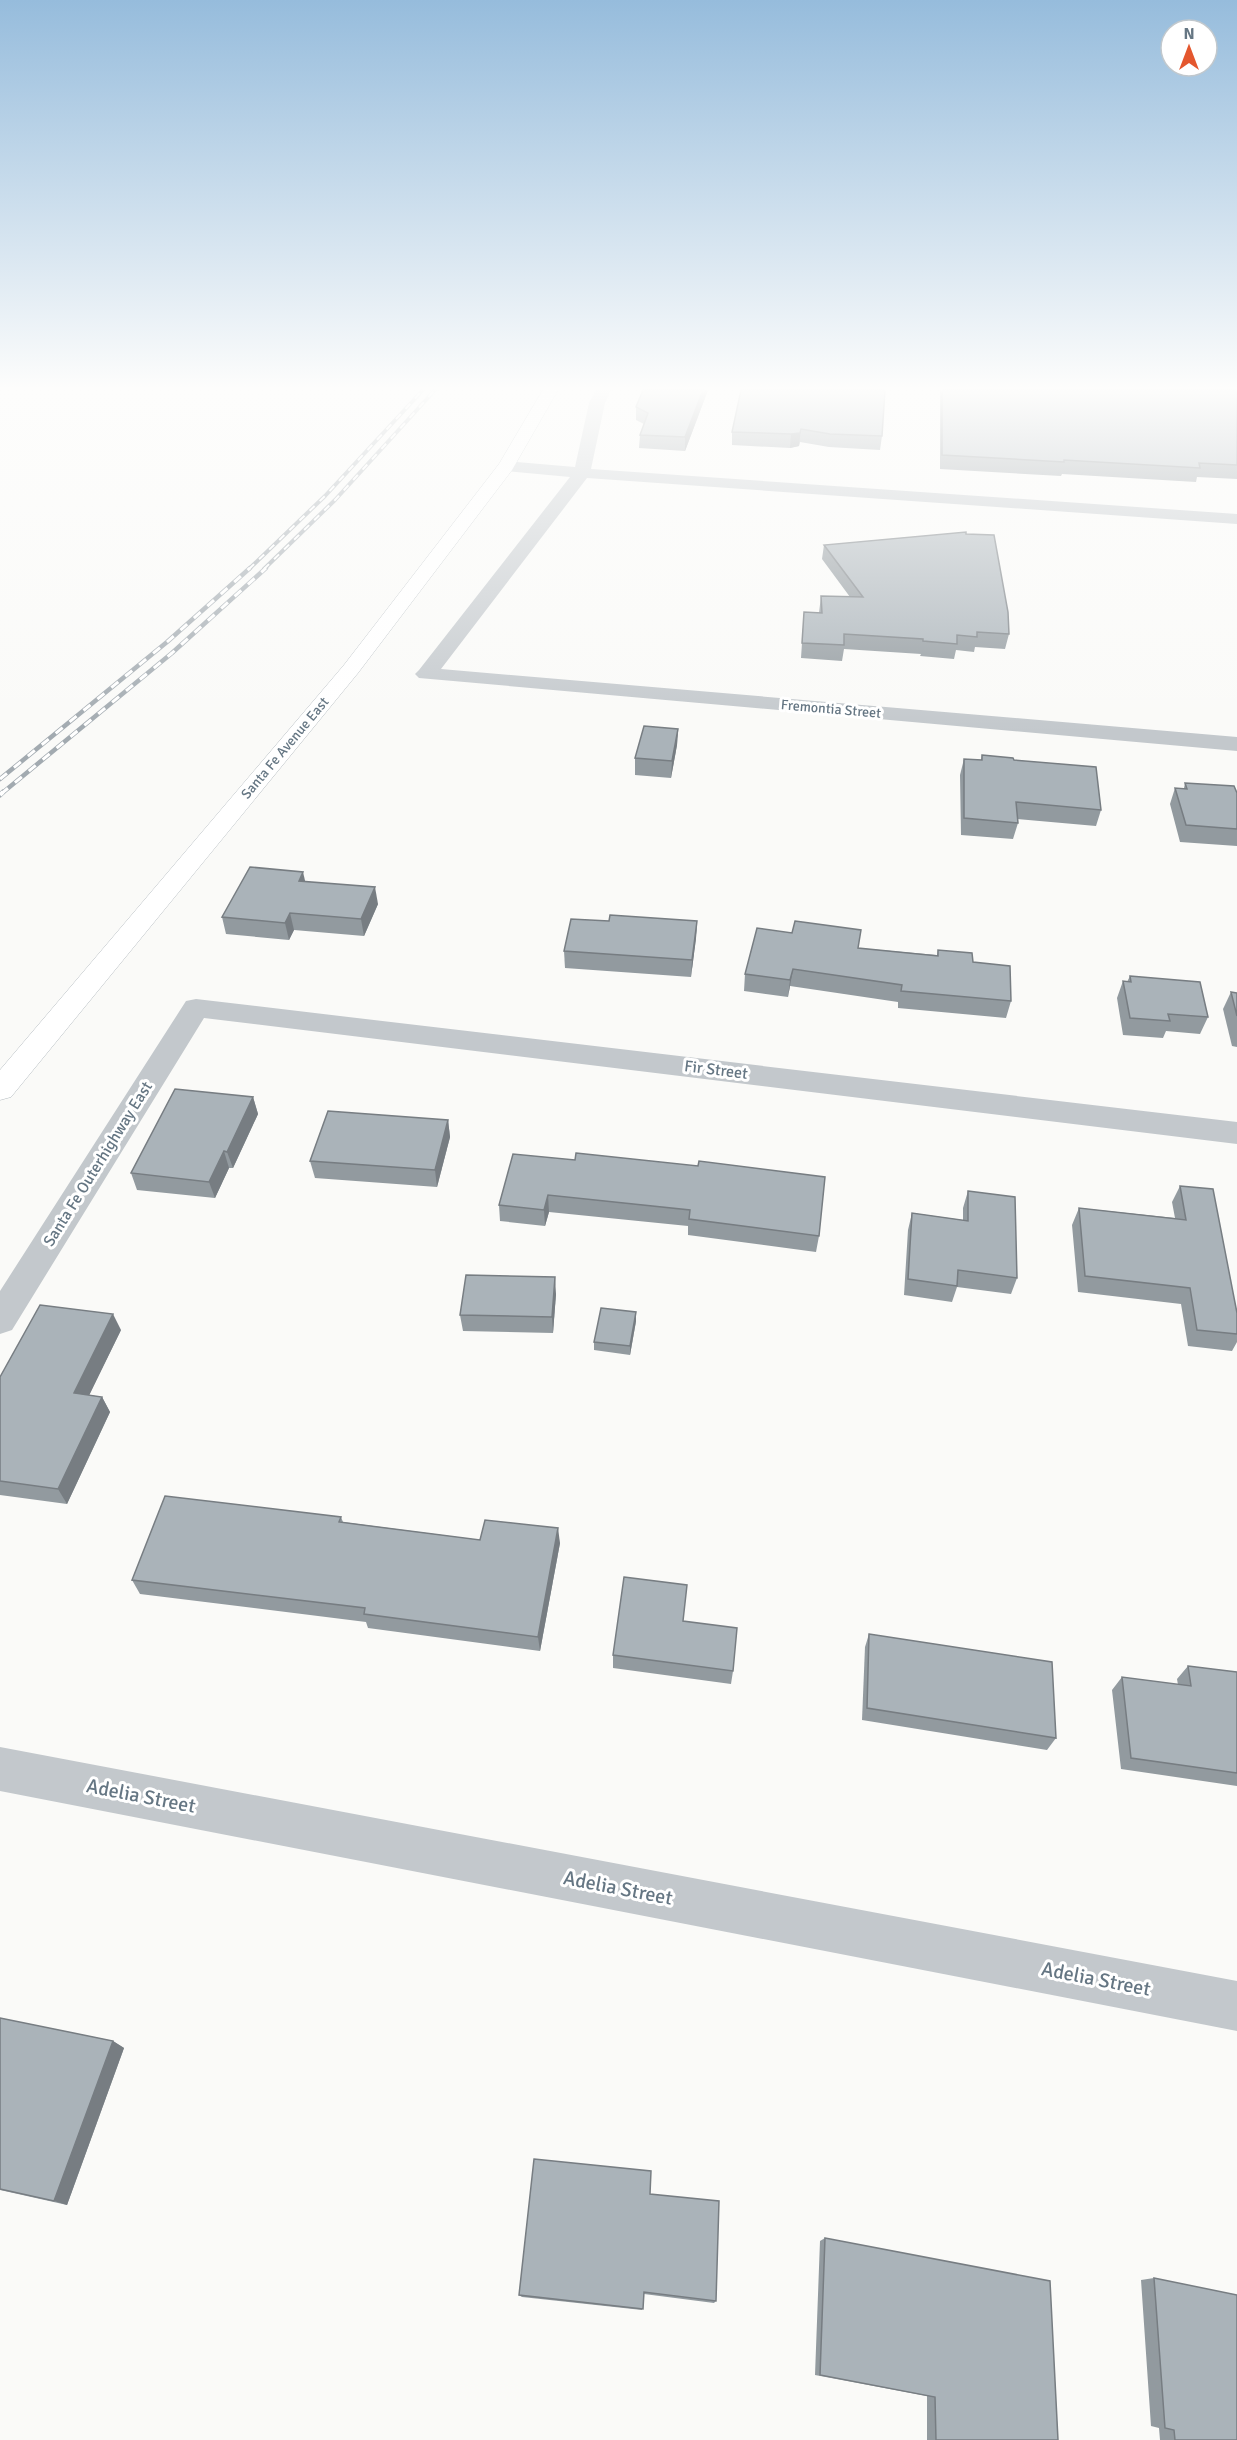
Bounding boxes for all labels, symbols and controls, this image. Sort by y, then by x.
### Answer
north arrow [1159,18,1219,78]
text: N [1183,24,1195,44]
street label: Santa Fe Avenue East [238,694,333,802]
street label: Fremontia Street [780,696,882,722]
street label: Fir Street [683,1056,749,1084]
street label: Santa Fe Outerhighway East [39,1077,157,1250]
street label: Adelia Street [84,1773,198,1819]
street label: Adelia Street [561,1865,675,1911]
street label: Adelia Street [1039,1956,1153,2002]

